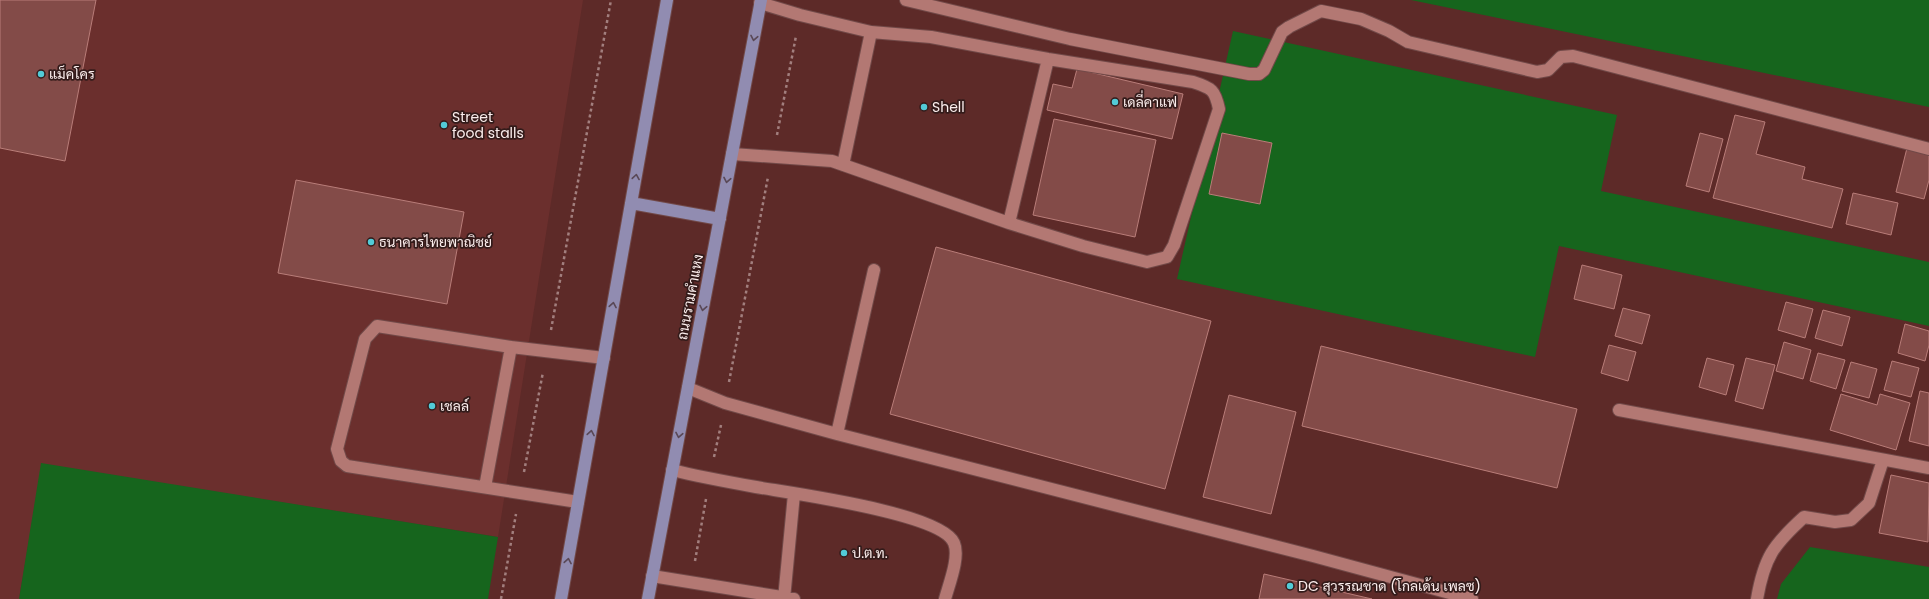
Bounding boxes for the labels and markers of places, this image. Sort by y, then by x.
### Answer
place label: แม็คโคร [49,64,95,84]
marker: แม็คโคร [36,69,46,79]
place label: เดลี่คาแฟ [1123,90,1177,112]
place label: Shell [932,97,965,117]
marker: เดลี่คาแฟ [1110,97,1120,107]
marker: Shell [919,102,929,112]
place label: Street food stalls [452,107,524,143]
marker: Street food stalls [439,120,449,130]
place label: ธนาคารไทยพาณิชย์ [379,232,492,252]
marker: ธนาคารไทยพาณิชย์ [366,237,376,247]
place label: เชลล์ [440,396,469,416]
marker: เชลล์ [427,401,437,411]
place label: ป.ต.ท. [852,543,888,563]
marker: ป.ต.ท. [839,548,849,558]
place label: DC สุวรรณชาด (โกลเด้น เพลซ) [1298,576,1481,596]
marker: DC สุวรรณชาด (โกลเด้น เพลซ) [1285,581,1295,591]

